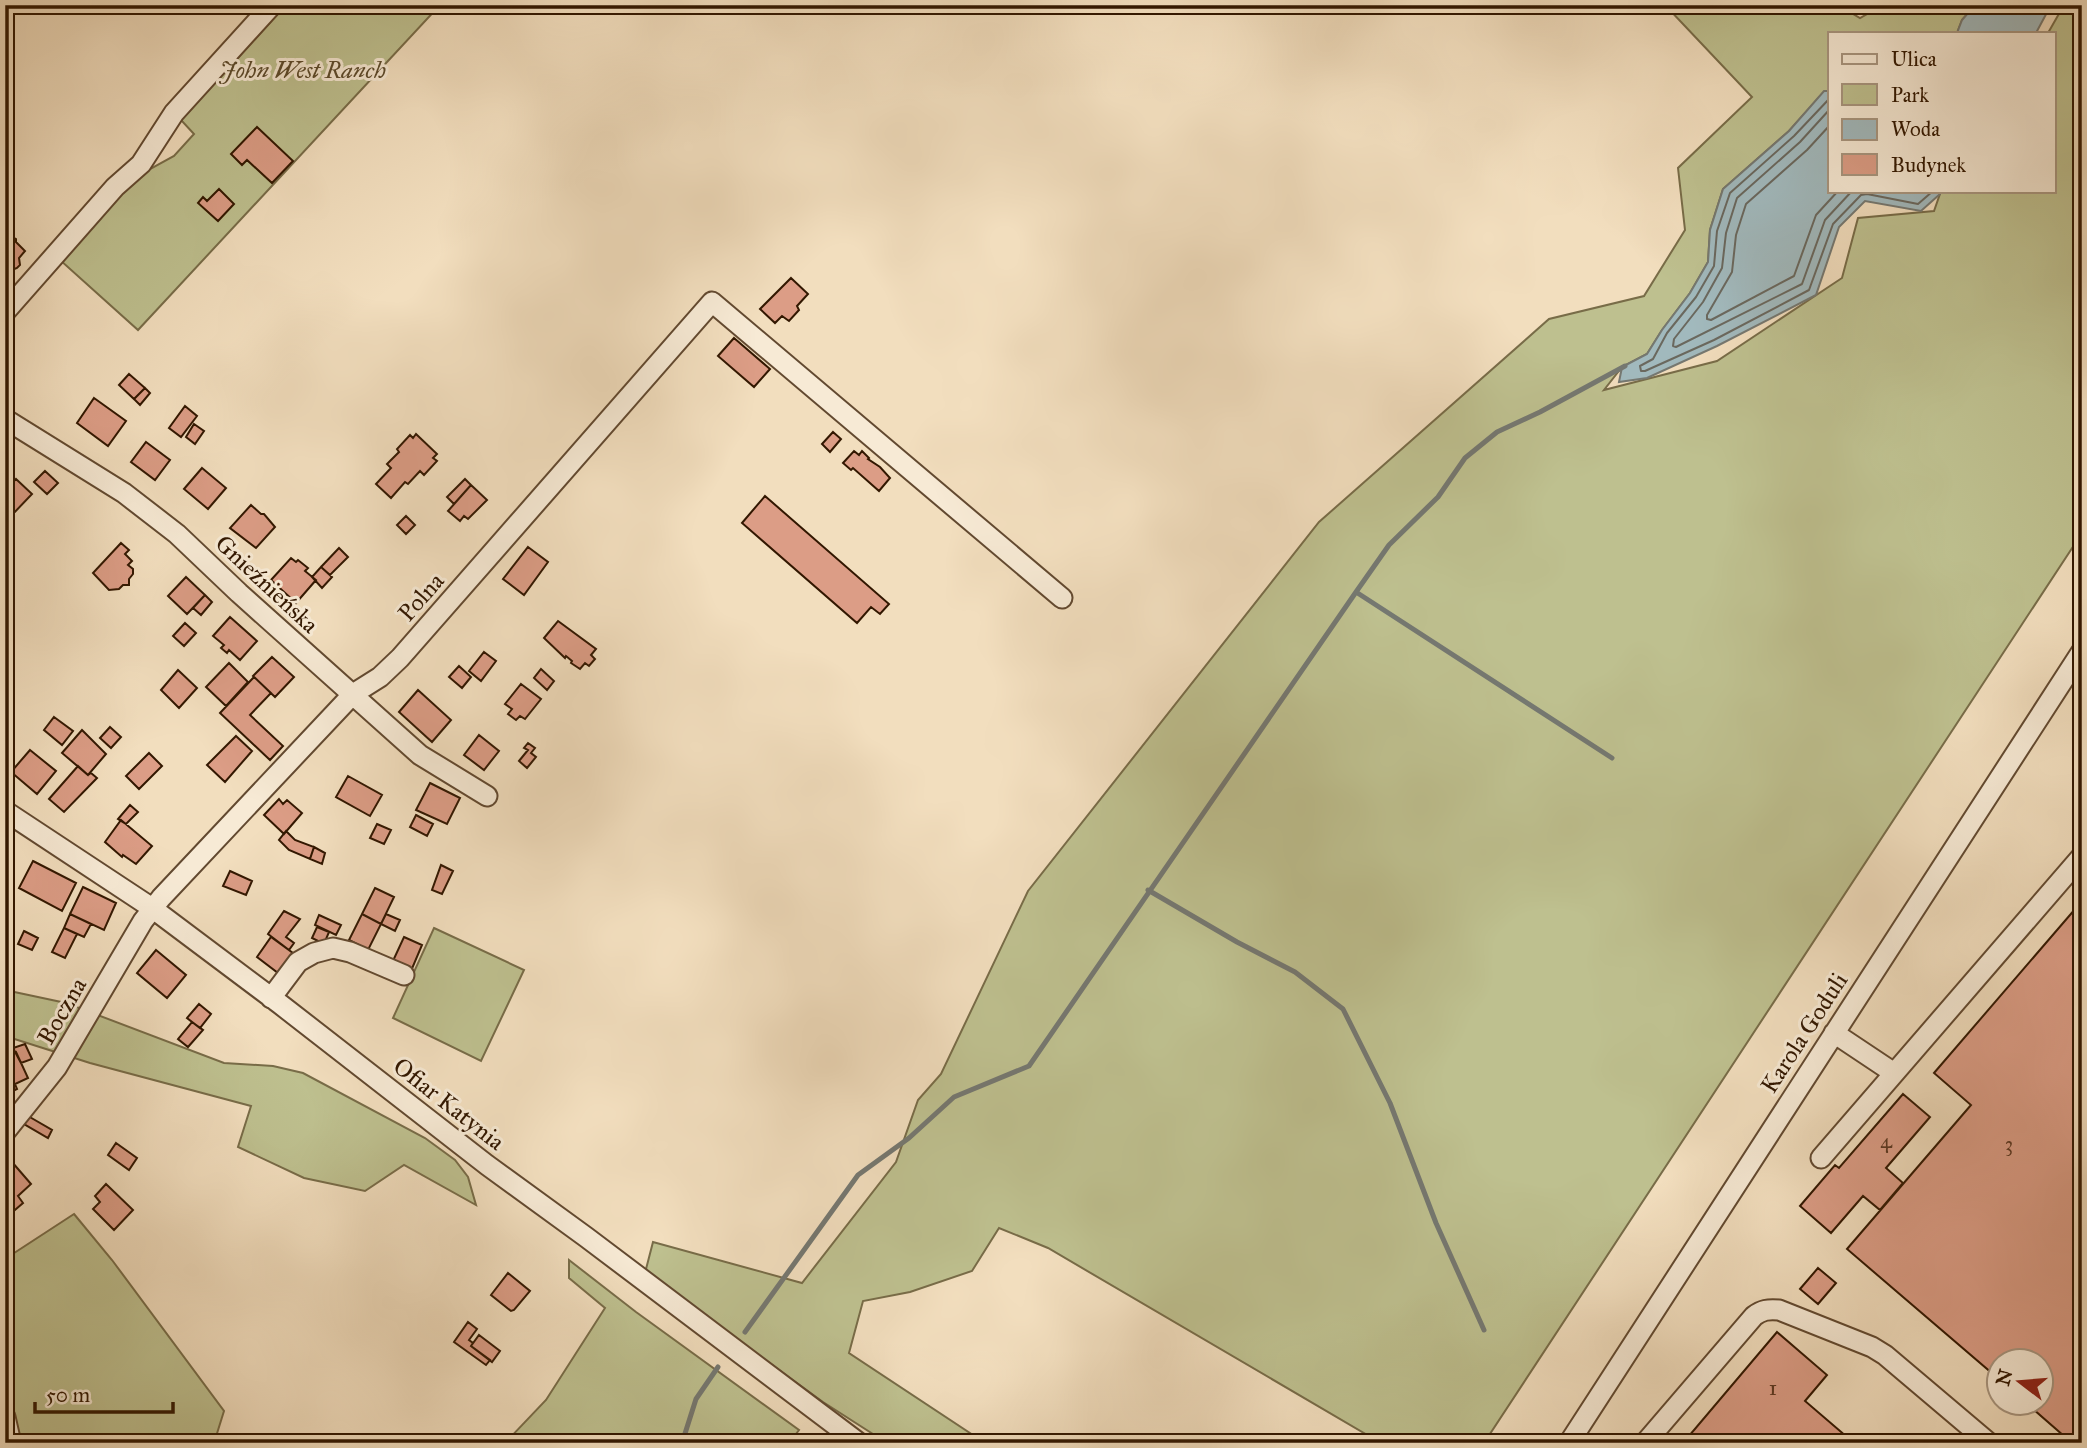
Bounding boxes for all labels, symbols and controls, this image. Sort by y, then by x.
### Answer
legend [1828,32,2056,192]
text: Ulica [1891,46,1937,72]
park label: John West Ranch [218,55,386,85]
text: Park [1891,82,1929,108]
text: Woda [1891,116,1940,142]
text: Budynek [1891,152,1966,178]
street label: Gnieźnieńska [209,529,326,640]
street label: Polna [392,566,451,628]
street label: Karola Goduli [1754,967,1854,1099]
street label: Boczna [31,971,94,1050]
street label: Ofiar Katynia [387,1051,511,1157]
house number: 4 [1880,1128,1893,1154]
house number: 3 [2005,1131,2013,1157]
north arrow [1986,1346,2056,1416]
text: N [1991,1367,2017,1388]
scale bar [35,1371,173,1415]
house number: 1 [1769,1375,1777,1401]
text: 50 m [46,1382,91,1408]

